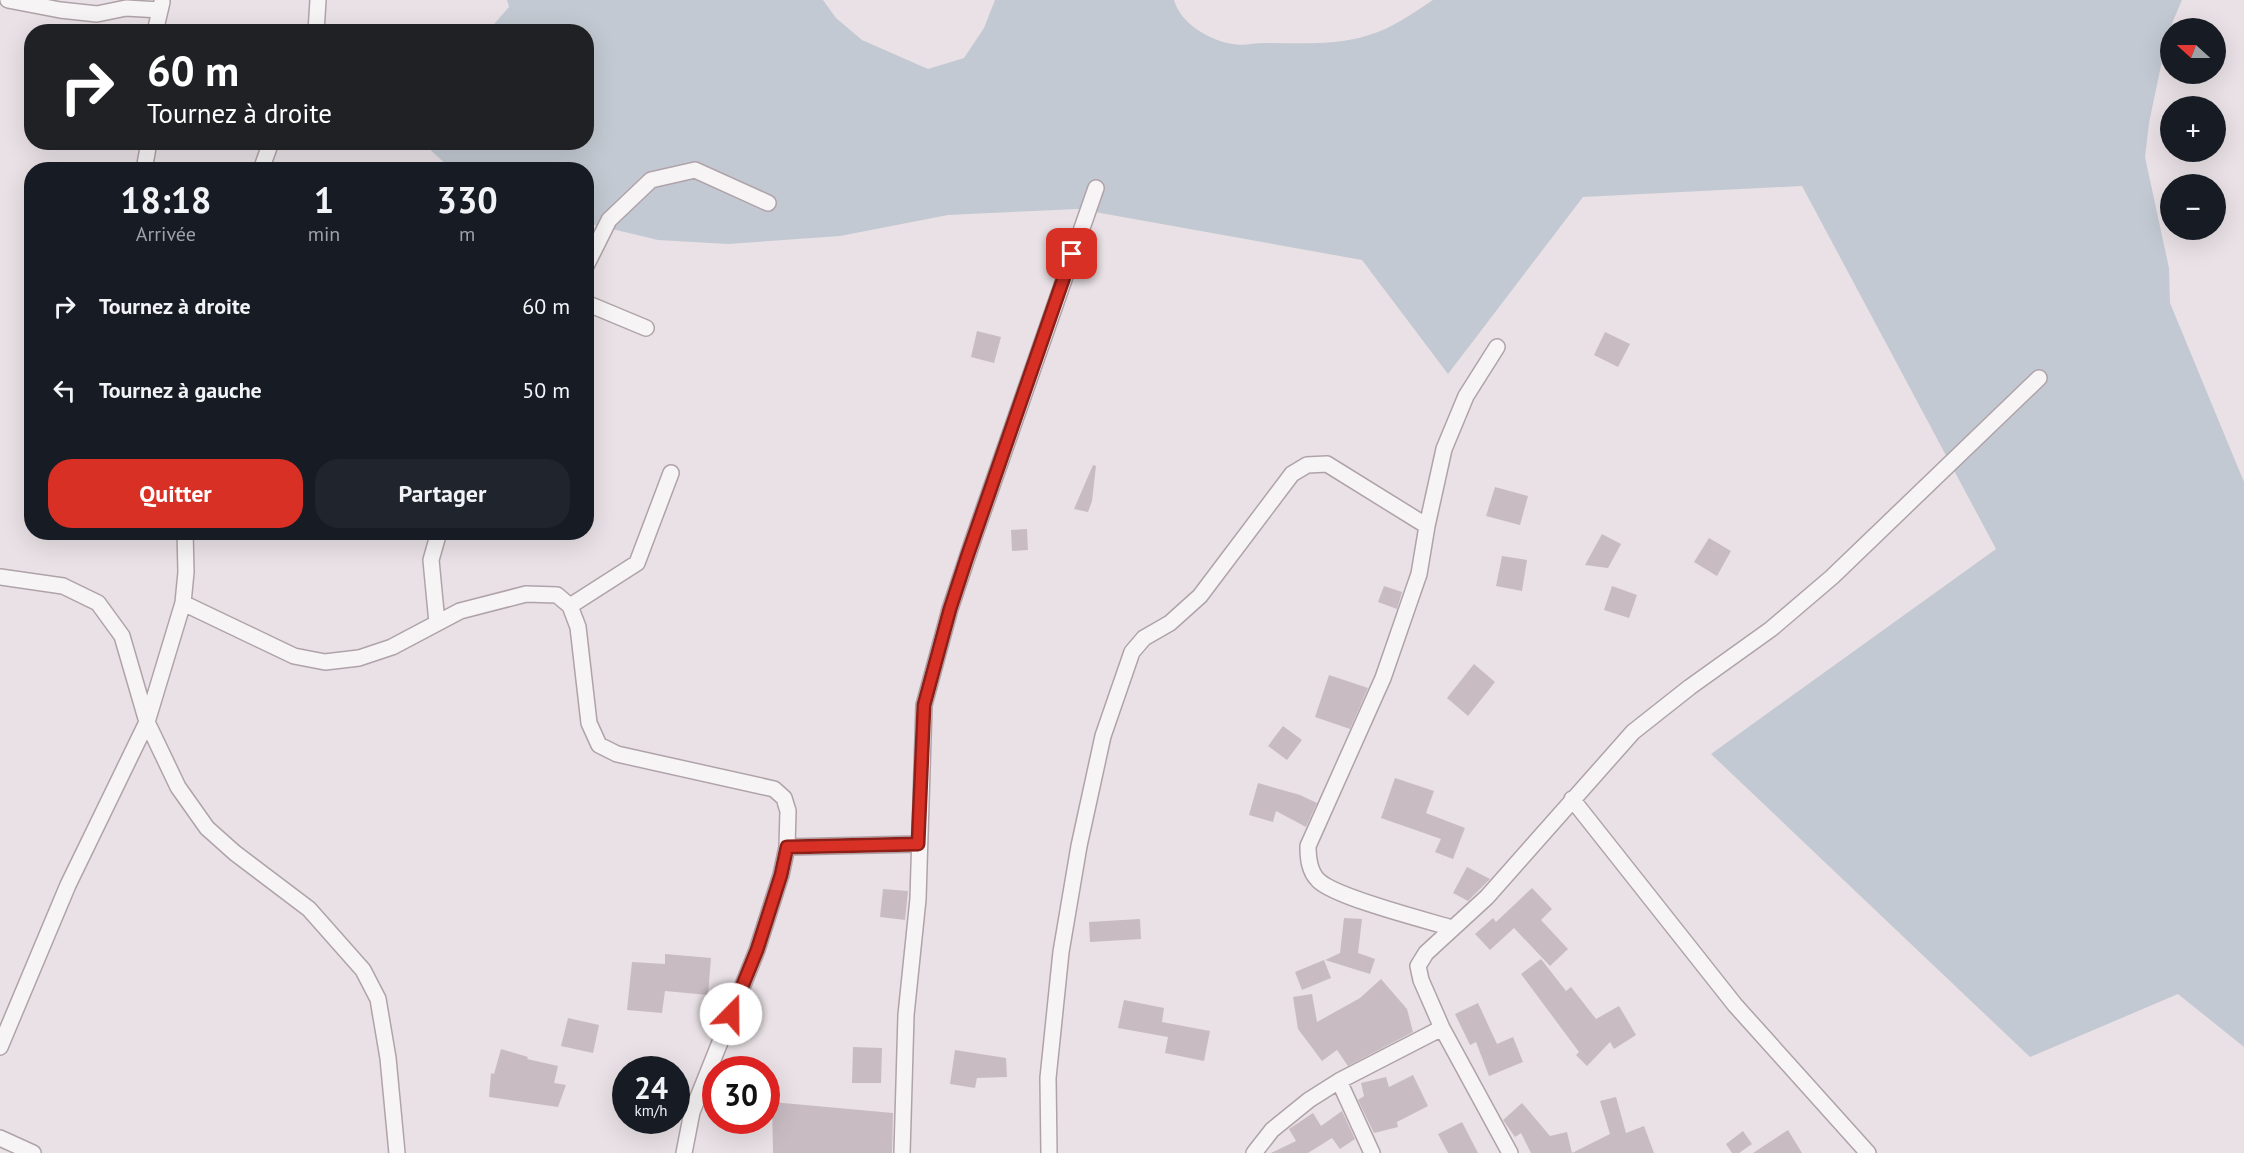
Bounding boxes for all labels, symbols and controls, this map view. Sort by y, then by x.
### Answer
north arrow [2160,18,2226,84]
map controls [2160,18,2226,240]
text: 60 m [147,43,239,98]
icon: right [48,48,126,126]
text: Tournez à droite [147,96,332,130]
button: + [2160,96,2226,162]
button: − [2160,174,2226,240]
text: 18:18 [120,176,212,223]
text: 1 [314,176,334,223]
text: 330 [437,176,498,223]
text: Arrivée [136,221,196,247]
text: min [308,221,340,247]
text: m [459,221,475,247]
pin [1046,228,1097,279]
icon: arrive [1055,237,1088,270]
icon: right [48,290,81,323]
text: Tournez à droite [99,292,251,320]
text: 60 m [522,292,570,320]
icon: left [48,374,81,407]
text: Tournez à gauche [99,376,262,404]
text: 50 m [522,376,570,404]
button: Quitter [48,459,303,528]
button: Partager [315,459,570,528]
position arrow [699,982,763,1046]
speed limit sign: 30 [702,1056,780,1134]
text: 24 [634,1068,668,1107]
text: km/h [635,1101,667,1120]

